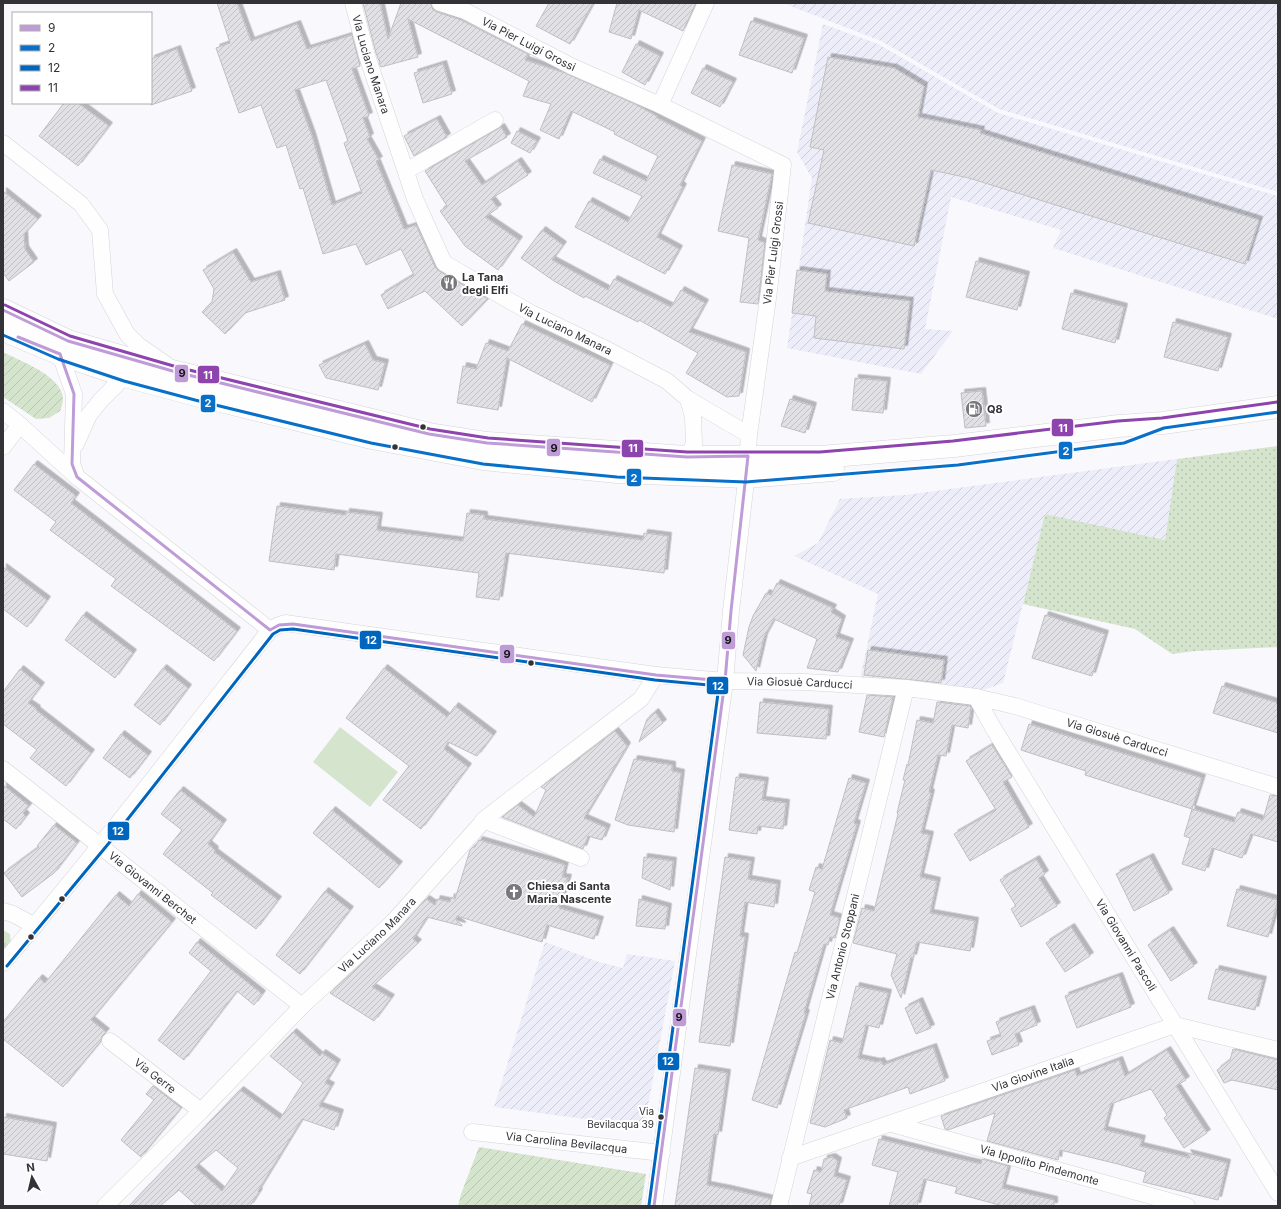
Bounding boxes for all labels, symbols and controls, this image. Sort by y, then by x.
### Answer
legend [12,12,152,104]
street label: Via Luciano Manara [349,13,393,116]
street label: Via Pier Luigi Grossi [479,14,578,74]
text: 9 [48,20,55,35]
text: 2 [48,40,55,55]
text: 12 [48,60,60,75]
text: 11 [48,80,58,95]
street label: Via Pier Luigi Grossi [760,201,786,305]
place label: La Tana degli Elfi [462,270,508,297]
restaurant icon: La Tana degli Elfi [439,273,459,293]
street label: Via Luciano Manara [516,300,615,358]
line badge: 9 [174,364,189,383]
line badge: 11 [197,365,220,384]
text: 9 [178,366,186,380]
text: 11 [203,368,213,382]
line badge: 2 [200,394,216,413]
text: 2 [205,396,212,410]
fuel station icon: Q8 [964,399,984,419]
place label: Q8 [987,402,1003,416]
line badge: 11 [1051,418,1074,437]
text: 11 [1058,421,1068,435]
unlabelled marker [418,422,428,432]
line badge: 9 [546,438,561,457]
line badge: 11 [621,439,644,458]
text: 9 [550,441,558,455]
text: 11 [628,441,638,455]
line badge: 2 [1058,441,1073,460]
unlabelled marker [390,442,400,452]
text: 2 [1063,444,1070,458]
line badge: 2 [626,468,642,487]
text: 2 [631,471,638,485]
line badge: 12 [359,630,382,650]
line badge: 9 [721,631,736,650]
text: 12 [365,633,377,647]
text: 9 [724,633,732,647]
line badge: 9 [499,644,515,664]
text: 9 [503,647,511,661]
unlabelled marker [526,658,536,668]
street label: Via Giosuè Carducci [747,674,853,692]
line badge: 12 [706,676,729,695]
text: 12 [712,679,724,693]
street label: Via Giosuè Carducci [1065,715,1170,760]
line badge: 12 [107,821,130,841]
text: 12 [112,824,124,838]
street label: Via Giovanni Berchet [106,849,200,927]
place label: Chiesa di Santa Maria Nascente [527,879,612,906]
church icon: Chiesa di Santa Maria Nascente [504,882,524,902]
street label: Via Antonio Stoppani [823,892,862,1001]
unlabelled marker [57,894,67,904]
street label: Via Luciano Manara [335,894,419,976]
street label: Via Giovanni Pascoli [1093,897,1160,994]
unlabelled marker [26,932,36,942]
line badge: 9 [672,1008,687,1027]
text: 9 [675,1010,683,1024]
line badge: 12 [657,1052,680,1071]
street label: Via Giovine Italia [990,1053,1076,1095]
text: 12 [662,1054,674,1068]
street label: Via Gerre [132,1055,179,1096]
place label: Via Bevilacqua 39 [587,1105,654,1130]
marker: Via Bevilacqua 39 [656,1112,666,1122]
street label: Via Carolina Bevilacqua [505,1129,628,1156]
street label: Via Ippolito Pindemonte [978,1142,1101,1188]
north arrow [12,1157,52,1197]
text: N [25,1160,36,1175]

